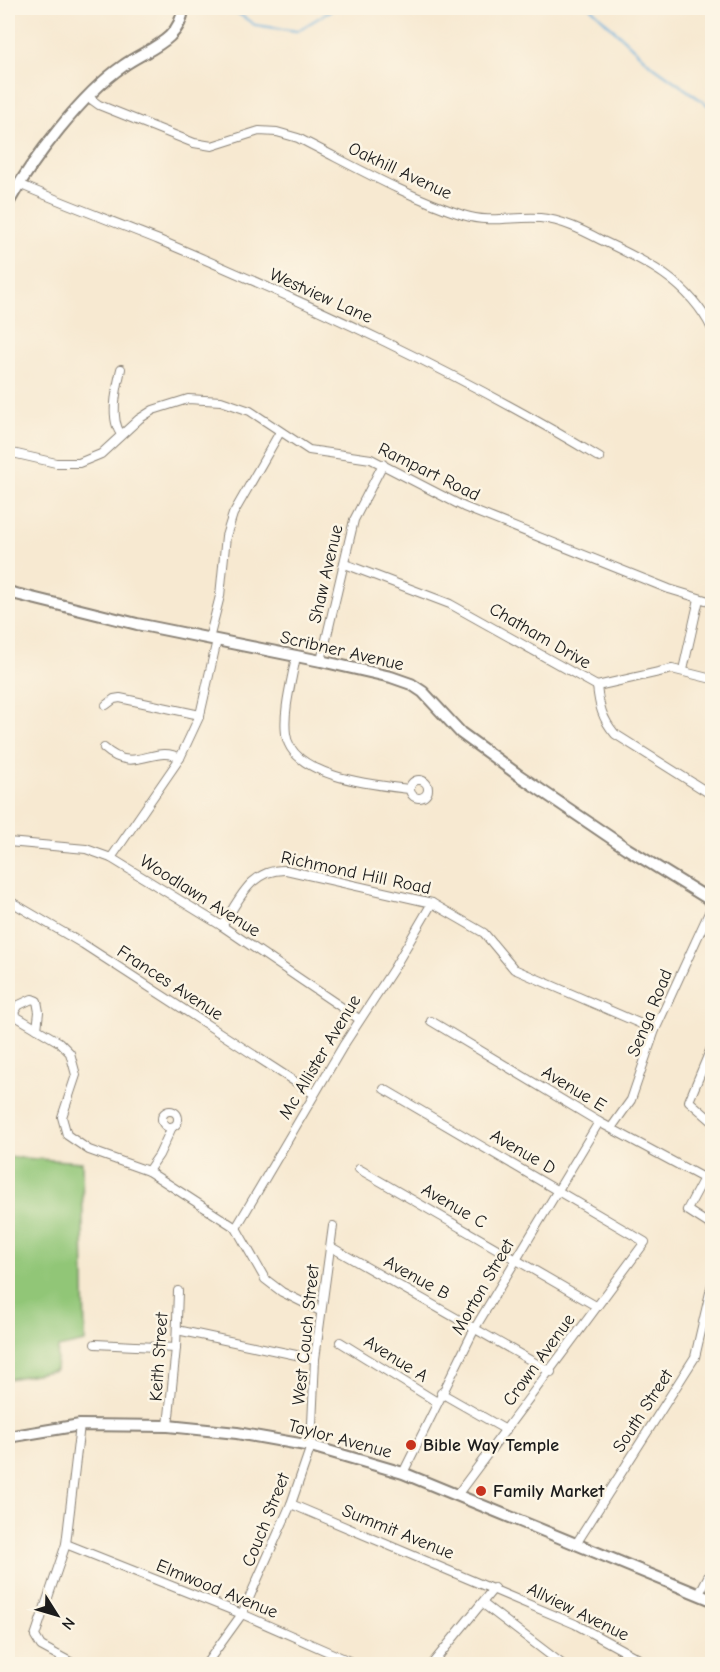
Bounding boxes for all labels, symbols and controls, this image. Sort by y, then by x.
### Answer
street label: Oakhill Avenue [345,138,455,204]
street label: Westview Lane [266,264,376,328]
street label: Rampart Road [375,438,483,506]
street label: Shaw Avenue [304,523,348,625]
street label: Chatham Drive [486,598,594,674]
street label: Scribner Avenue [278,627,406,675]
street label: Richmond Hill Road [279,847,433,899]
street label: Woodlawn Avenue [136,850,264,942]
street label: Frances Avenue [113,941,227,1025]
street label: Senga Road [623,966,677,1060]
street label: Mc Allister Avenue [275,991,365,1123]
street label: Avenue E [538,1062,610,1117]
street label: Avenue D [487,1125,559,1179]
street label: Avenue C [418,1179,490,1233]
street label: Morton Street [447,1235,519,1339]
street label: Avenue B [380,1251,454,1305]
street label: West Couch Street [288,1263,324,1406]
street label: Crown Avenue [499,1310,579,1410]
street label: Keith Street [145,1311,173,1402]
street label: Avenue A [360,1331,432,1387]
street label: South Street [608,1365,678,1456]
street label: Taylor Avenue [286,1415,394,1463]
place label: Bible Way Temple [423,1435,559,1456]
marker: Bible Way Temple [404,1438,418,1452]
street label: Couch Street [238,1469,295,1570]
place label: Family Market [493,1481,605,1502]
marker: Family Market [474,1484,488,1498]
street label: Summit Avenue [339,1500,457,1564]
street label: Elmwood Avenue [153,1555,281,1623]
street label: Allview Avenue [524,1578,632,1646]
north arrow [27,1585,87,1645]
text: N [58,1614,79,1633]

